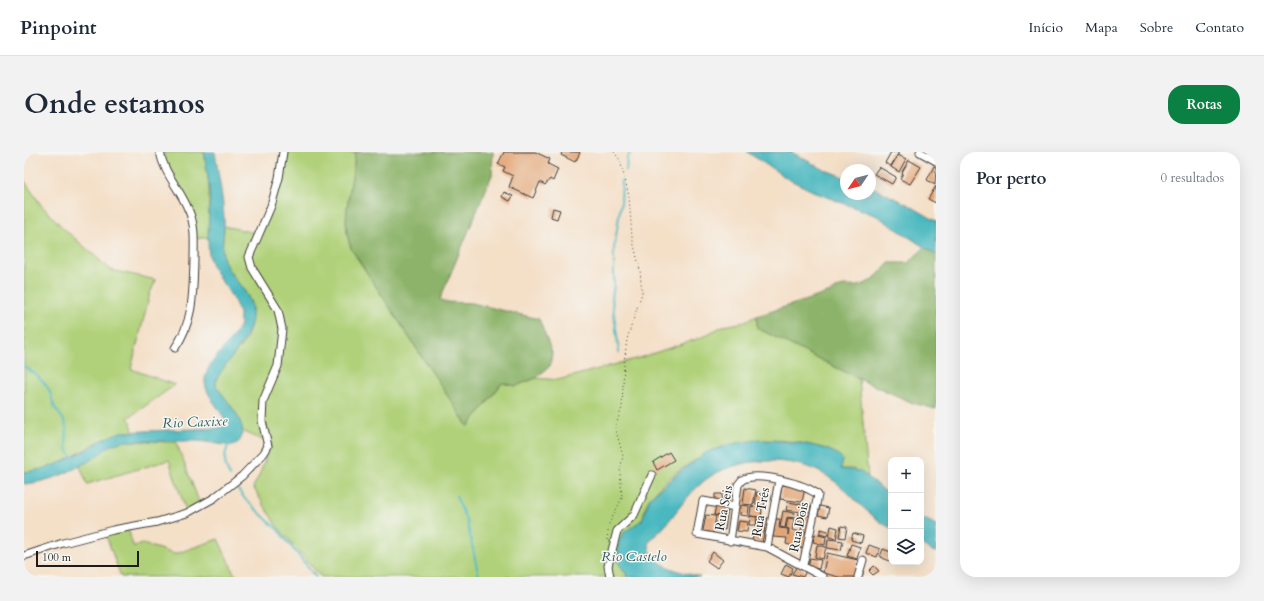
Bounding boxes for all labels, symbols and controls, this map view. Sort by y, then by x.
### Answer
text: Pinpoint [20,15,97,41]
text: Início [1028,18,1063,37]
text: Mapa [1085,18,1118,37]
text: Sobre [1140,18,1173,37]
text: Contato [1195,18,1244,37]
text: Onde estamos [24,85,205,123]
button: Rotas [1168,85,1240,124]
north arrow [840,164,876,200]
text: Por perto [976,167,1046,190]
text: 0 resultados [1160,169,1224,187]
water label: Rio Caxixe [162,411,228,433]
map controls [888,457,924,565]
button: + [888,457,924,493]
street label: Rua Seis [711,484,737,532]
street label: Rua Três [748,486,774,538]
button: − [888,493,924,529]
street label: Rua Dois [785,500,813,554]
button: layers [888,529,924,565]
water label: Rio Castelo [601,547,667,566]
scale bar [36,549,139,568]
text: 100 m [42,550,71,565]

